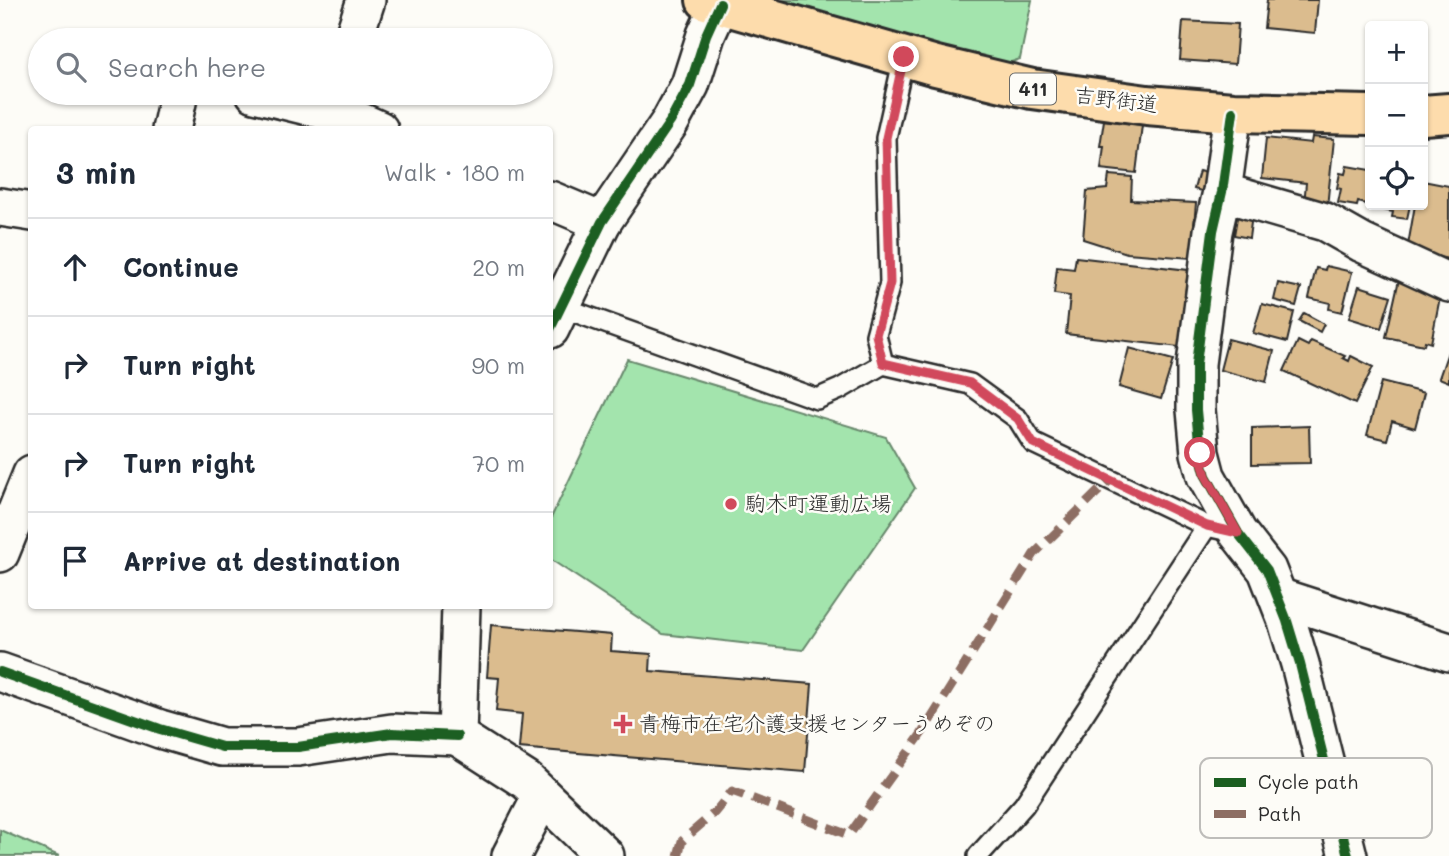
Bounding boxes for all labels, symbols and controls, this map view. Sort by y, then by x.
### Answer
map controls [1365,21,1428,210]
button: + [1365,21,1428,84]
search box [28,28,553,105]
route end [888,41,919,72]
icon: search [52,48,90,86]
text: Search here [108,50,266,84]
road number: 411 [1010,74,1056,104]
street label: 吉野街道 [1073,80,1160,117]
button: − [1365,84,1428,147]
button: locate [1365,147,1428,210]
text: 3 min [56,152,136,192]
text: Walk · 180 m [384,157,525,187]
icon: ahead [56,248,94,286]
text: Continue [123,250,239,284]
text: 20 m [472,252,525,282]
icon: right [56,346,94,384]
text: Turn right [123,348,256,382]
text: 90 m [472,350,525,380]
route start [1184,437,1215,468]
icon: right [56,444,94,482]
text: Turn right [123,446,256,480]
text: 70 m [472,448,525,478]
place label: 駒木町運動広場 [745,489,892,516]
marker: 駒木町運動広場 [723,496,739,512]
icon: arrive [56,542,94,580]
text: Arrive at destination [123,544,400,578]
place label: 青梅市在宅介護支援センターうめぞの [639,709,995,736]
marker: 青梅市在宅介護支援センターうめぞの [613,714,633,734]
legend [1200,758,1432,838]
text: Cycle path [1258,769,1358,794]
text: Path [1258,801,1301,826]

